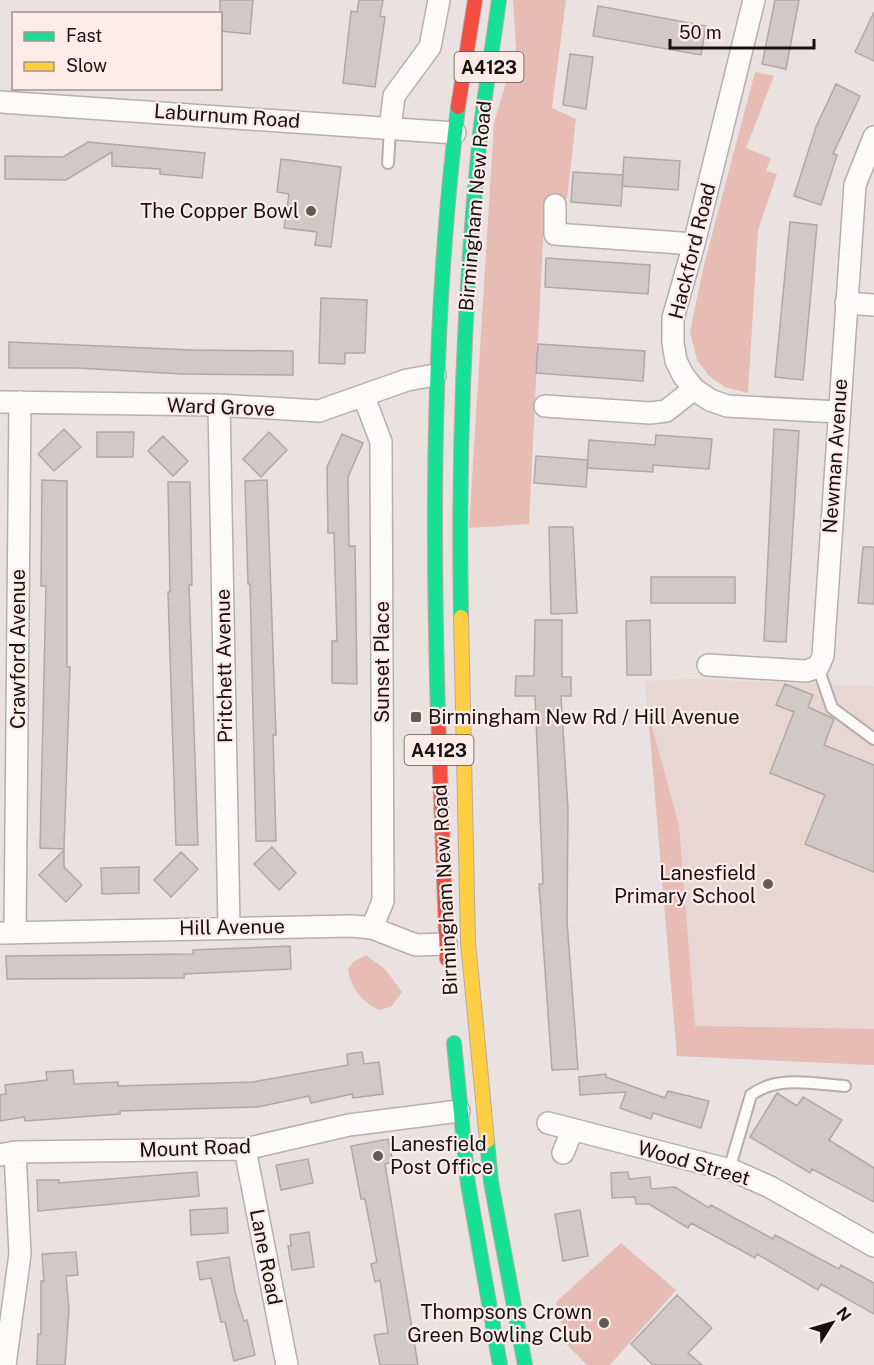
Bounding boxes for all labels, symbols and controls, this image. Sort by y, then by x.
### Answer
legend [12,12,222,90]
scale bar [670,12,814,50]
text: 50 m [679,22,722,43]
text: Fast [66,25,102,46]
road number: A4123 [454,52,524,82]
text: Slow [66,55,107,76]
street label: Laburnum Road [153,99,301,133]
street label: Birmingham New Road [454,100,496,312]
street label: Hackford Road [663,180,721,322]
place label: The Copper Bowl [140,199,299,223]
marker: The Copper Bowl [304,204,318,218]
street label: Newman Avenue [818,378,852,534]
street label: Ward Grove [166,393,276,421]
street label: Crawford Avenue [6,569,30,729]
street label: Pritchett Avenue [211,589,237,743]
street label: Sunset Place [370,601,394,723]
place label: Birmingham New Rd / Hill Avenue [428,705,740,729]
marker: Birmingham New Rd / Hill Avenue [409,710,423,724]
road number: A4123 [404,735,474,765]
street label: Birmingham New Road [427,784,463,996]
place label: Lanesfield Primary School [614,861,756,908]
marker: Lanesfield Primary School [761,877,775,891]
street label: Hill Avenue [179,914,285,940]
place label: Lanesfield Post Office [390,1132,493,1179]
street label: Mount Road [139,1134,251,1162]
street label: Wood Street [635,1135,753,1191]
marker: Lanesfield Post Office [371,1149,385,1163]
street label: Lane Road [245,1207,287,1307]
north arrow [802,1293,862,1353]
place label: Thompsons Crown Green Bowling Club [407,1300,592,1347]
text: N [832,1304,855,1325]
marker: Thompsons Crown Green Bowling Club [597,1316,611,1330]

